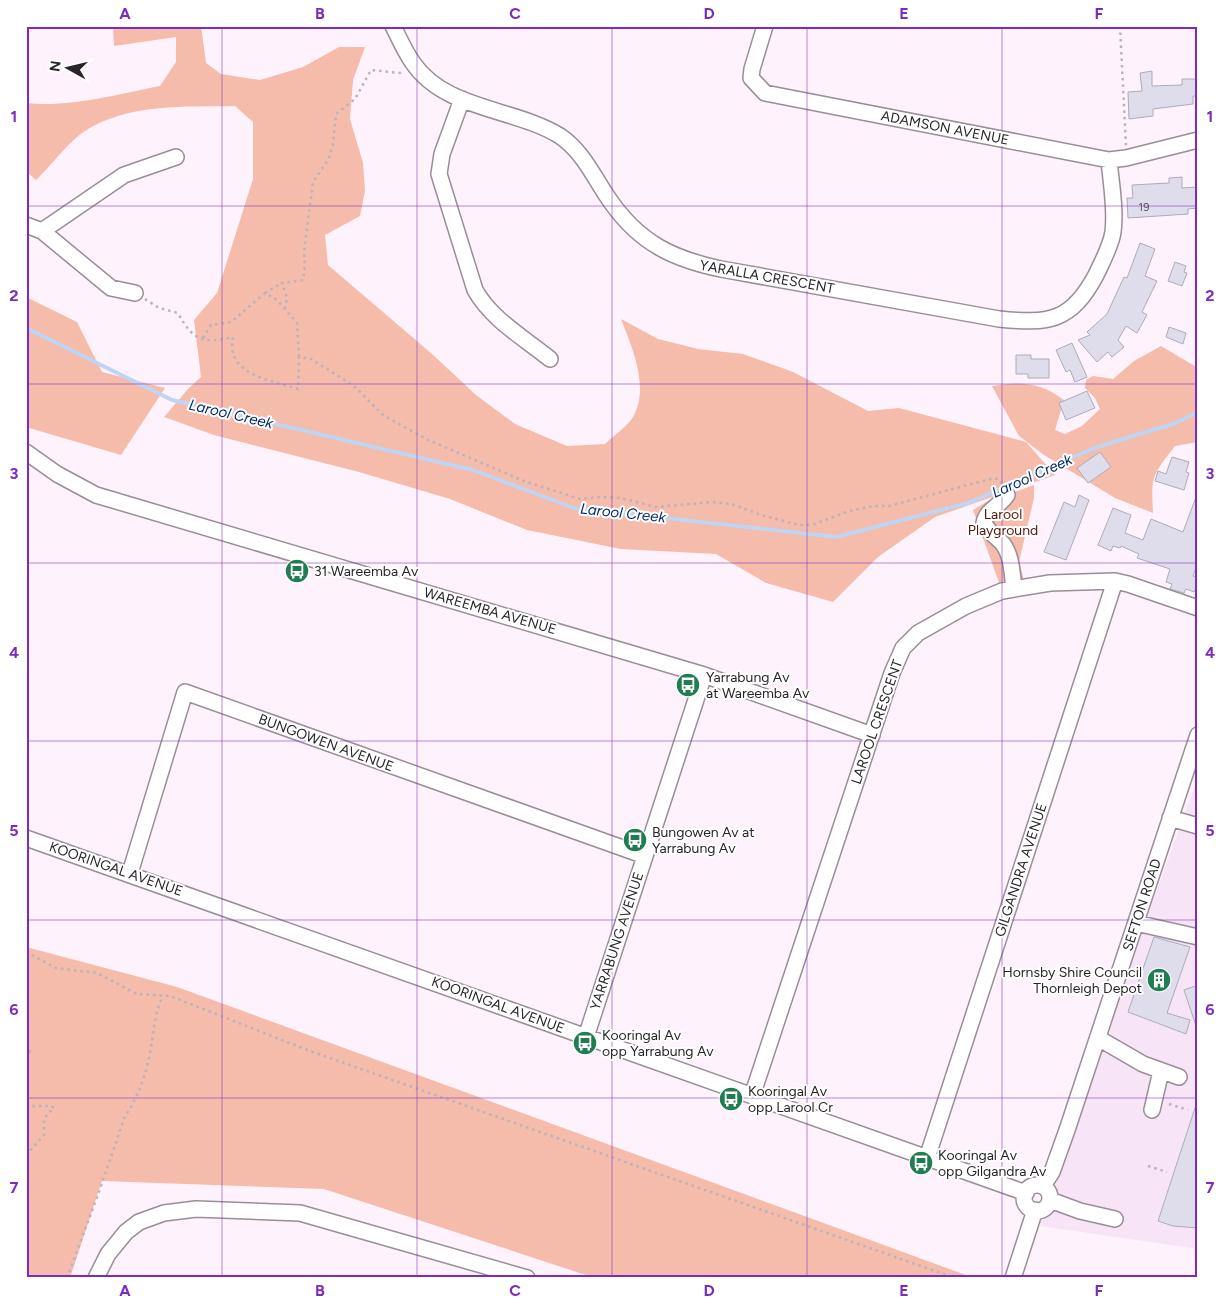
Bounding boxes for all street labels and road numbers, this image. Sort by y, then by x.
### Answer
street label: ADAMSON AVENUE [880,107,1010,149]
street label: YARALLA CRESCENT [698,257,836,297]
street label: WAREEMBA AVENUE [422,584,558,638]
street label: LAROOL CRESCENT [848,657,906,787]
street label: BUNGOWEN AVENUE [256,711,396,775]
street label: GILGANDRA AVENUE [991,801,1051,939]
street label: KOORINGAL AVENUE [47,838,185,900]
street label: SEFTON ROAD [1119,857,1165,953]
street label: YARRABUNG AVENUE [587,870,647,1012]
street label: KOORINGAL AVENUE [429,973,567,1037]

